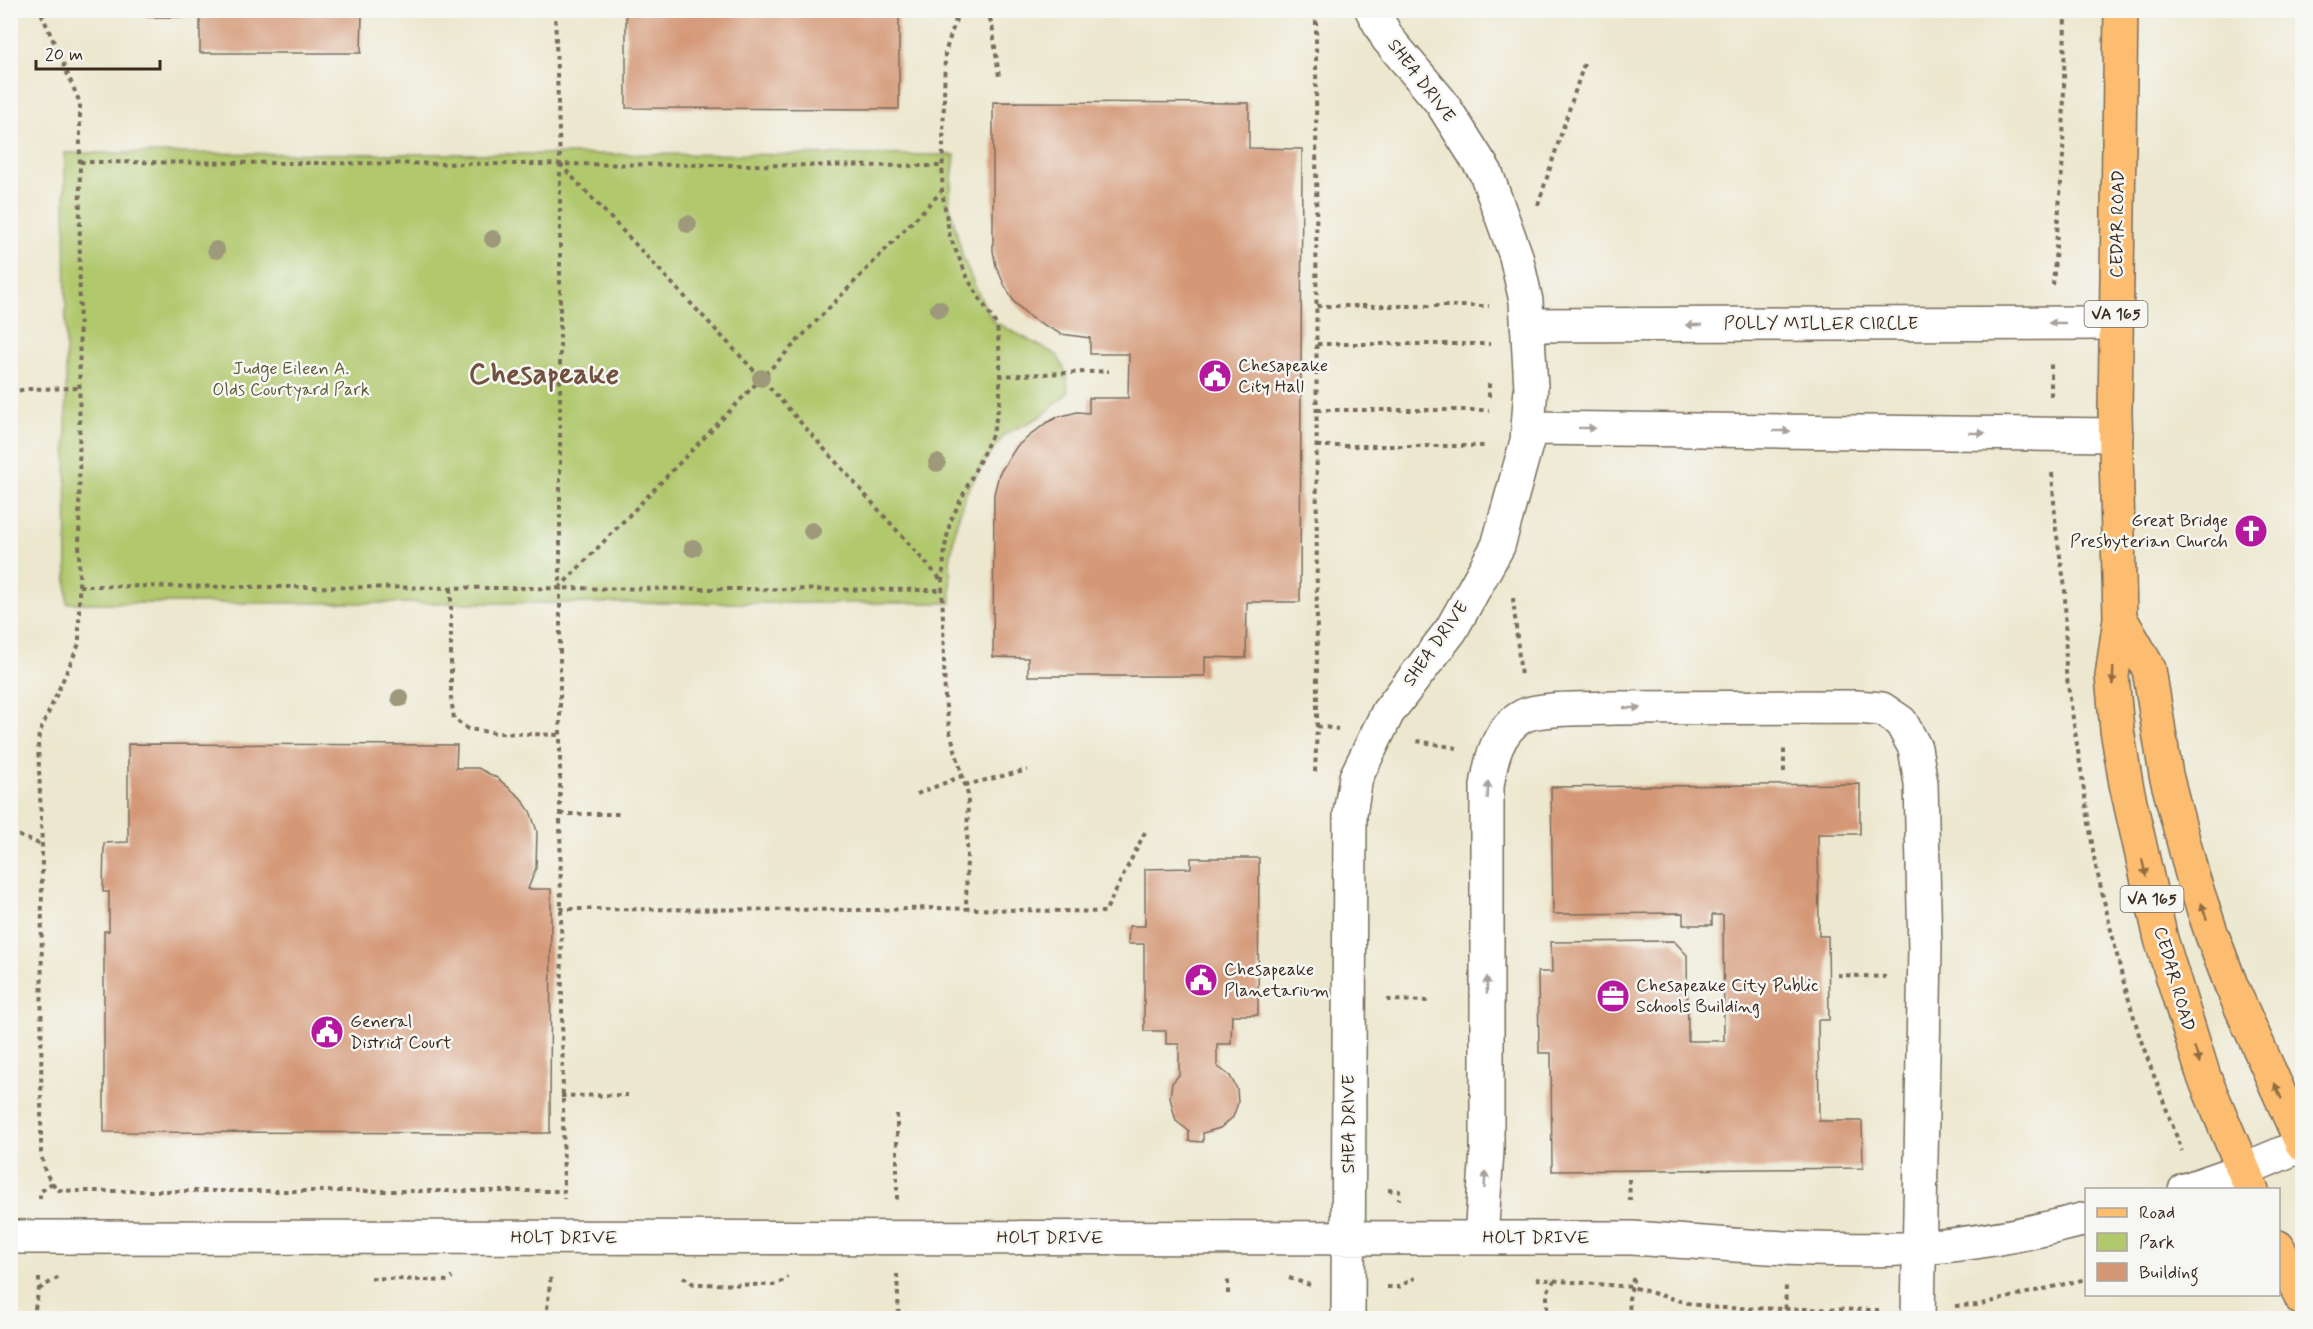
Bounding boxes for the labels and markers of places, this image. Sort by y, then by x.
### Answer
place label: Chesapeake City Hall [1238,354,1328,399]
public building icon: Chesapeake City Hall [1197,358,1233,394]
place label: Great Bridge Presbyterian Church [2070,509,2228,554]
church icon: Great Bridge Presbyterian Church [2233,513,2269,549]
place label: Chesapeake Planetarium [1224,958,1329,1003]
public building icon: Chesapeake Planetarium [1183,962,1219,998]
place label: Chesapeake City Public Schools Building [1636,974,1818,1019]
office icon: Chesapeake City Public Schools Building [1595,978,1631,1014]
place label: General District Court [350,1010,452,1055]
public building icon: General District Court [309,1014,345,1050]

